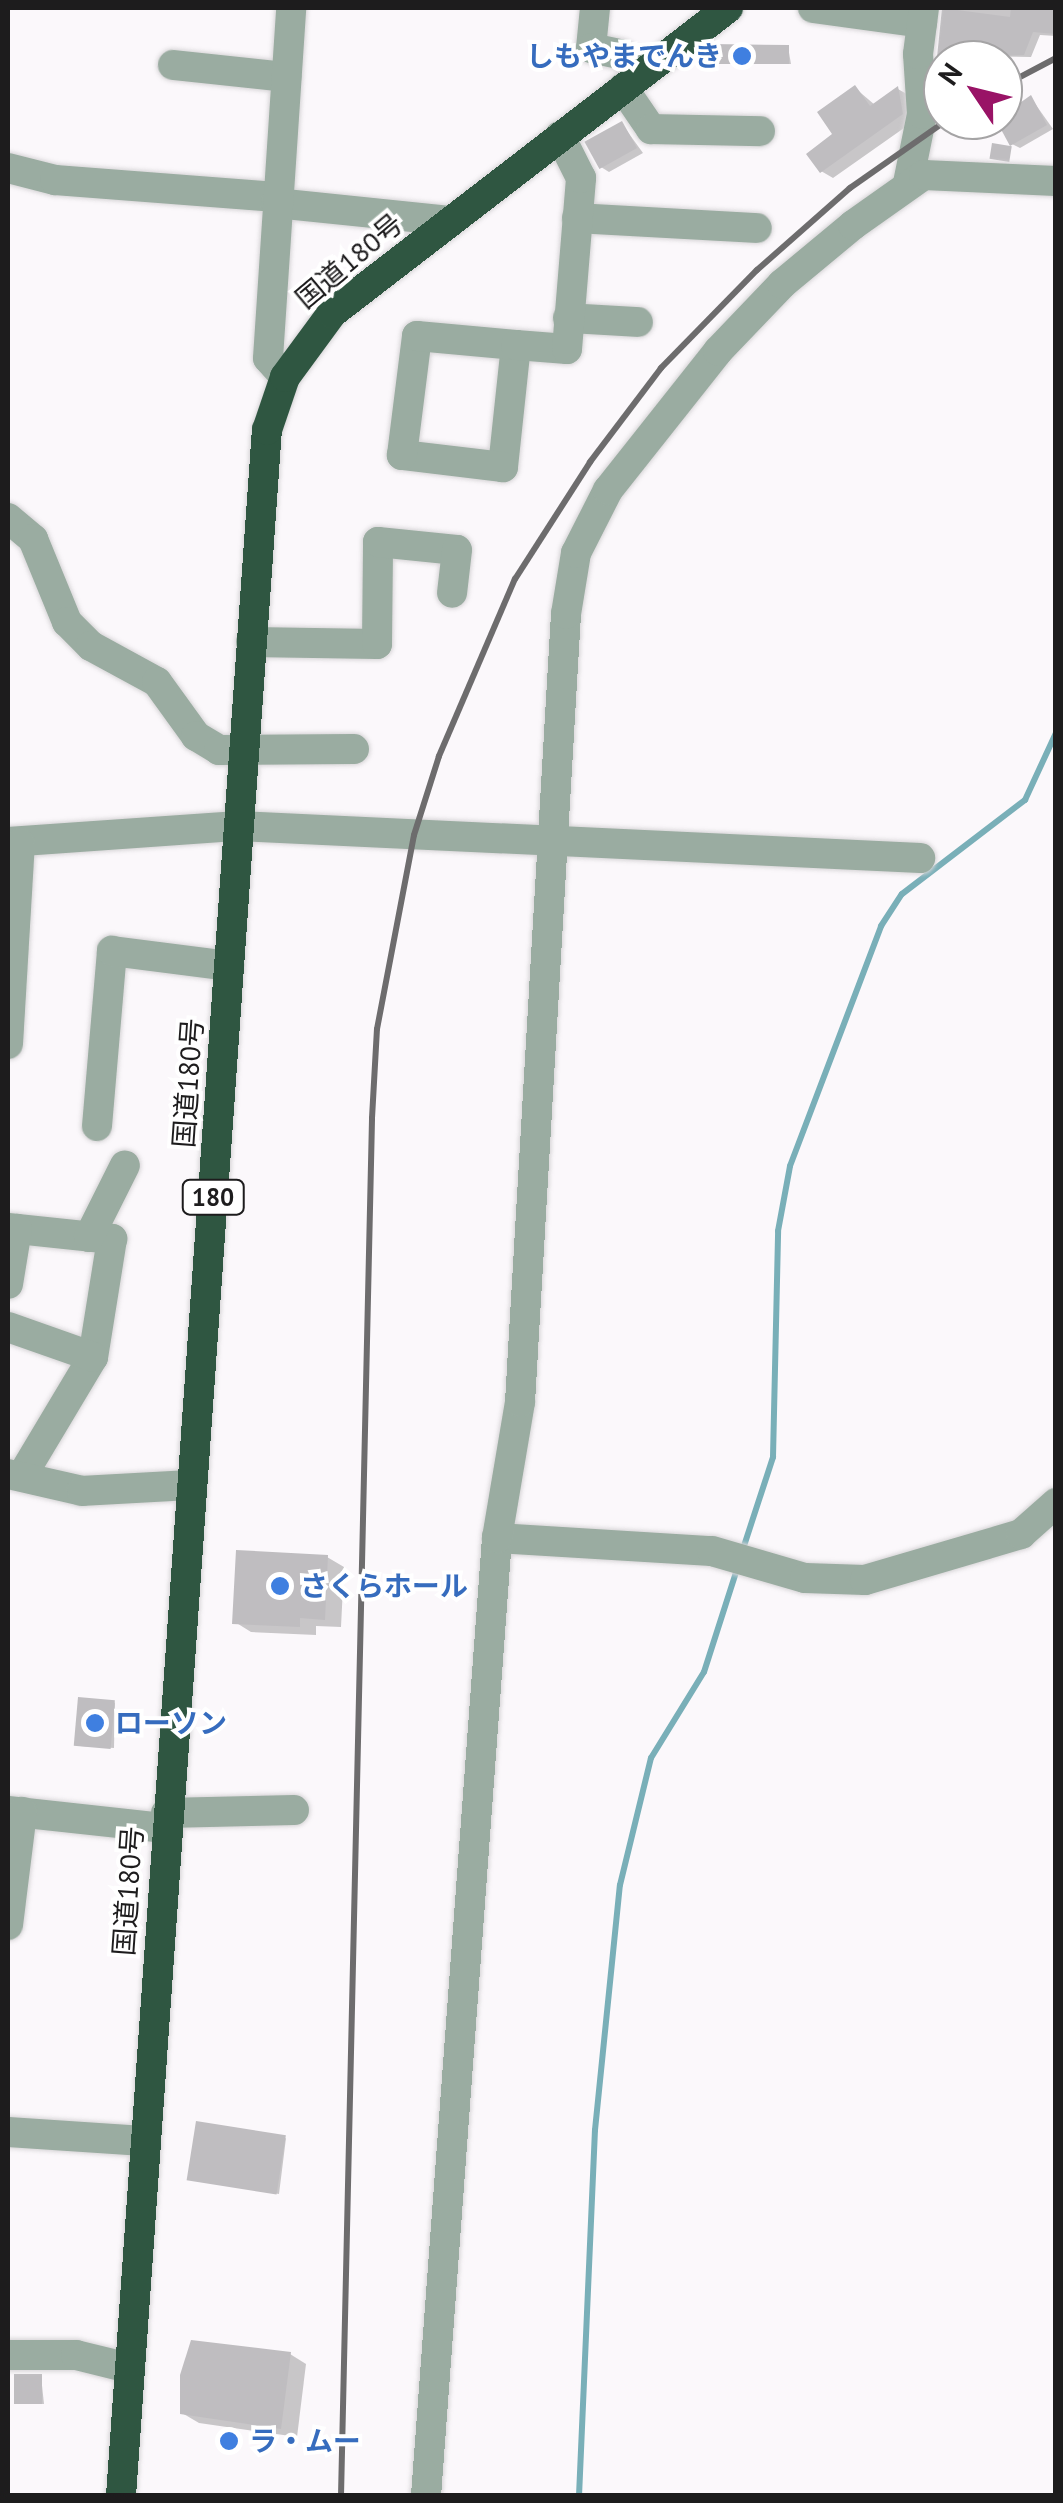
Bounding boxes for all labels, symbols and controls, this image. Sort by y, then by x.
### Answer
place label: しもやまでんき [526,39,722,73]
north arrow [923,40,1023,140]
marker: しもやまでんき [731,45,753,67]
text: N [929,56,970,92]
street label: 国道180号 [288,206,410,316]
street label: 国道180号 [167,1017,209,1149]
road number: 180 [180,1177,246,1217]
place label: さくらホール [300,1569,468,1603]
marker: さくらホール [269,1575,291,1597]
place label: ローソン [115,1706,227,1740]
marker: ローソン [84,1712,106,1734]
street label: 国道180号 [107,1825,149,1957]
place label: ラ・ムー [249,2424,361,2458]
marker: ラ・ムー [218,2430,240,2452]

